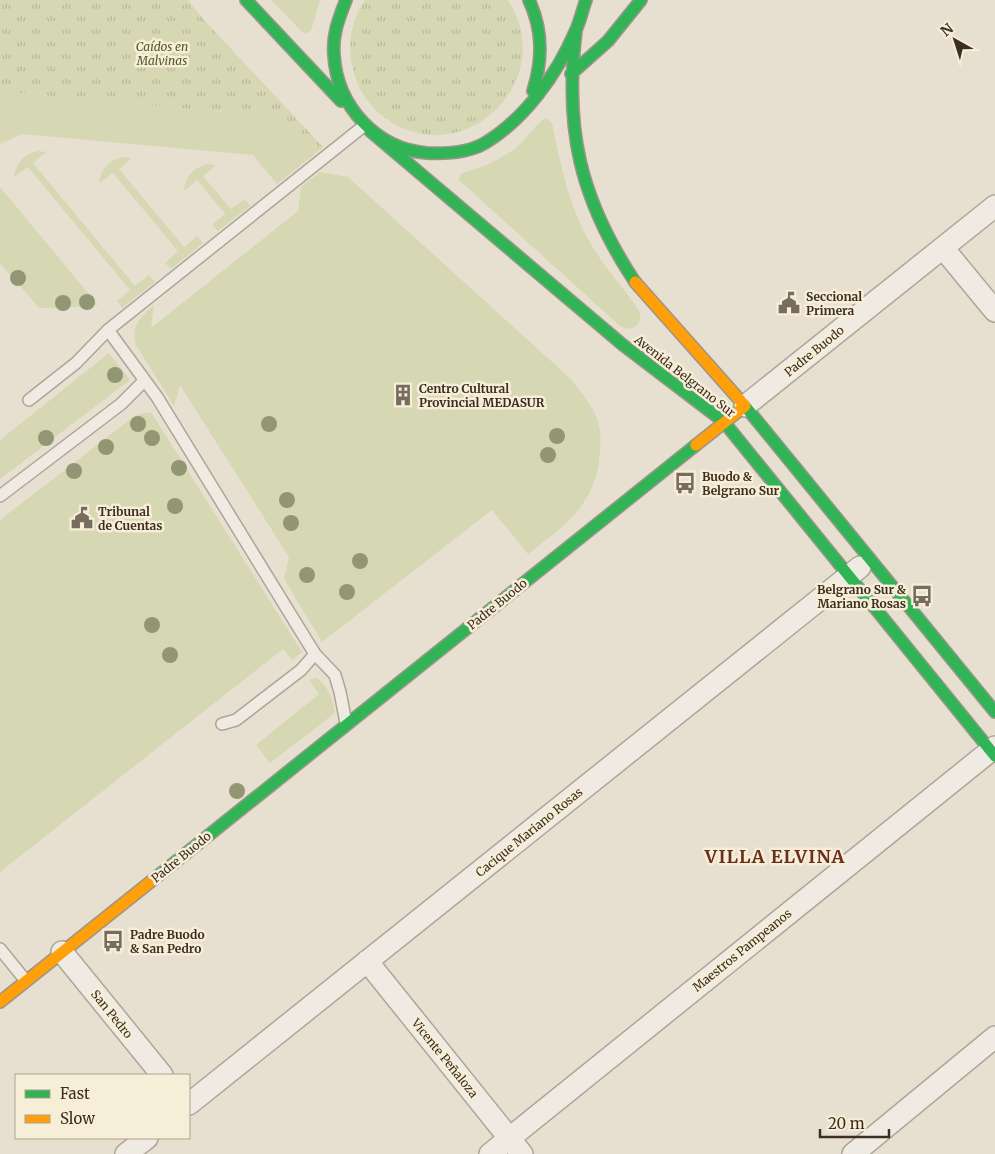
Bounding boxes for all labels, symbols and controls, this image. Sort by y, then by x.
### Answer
north arrow [930,15,980,65]
text: N [937,19,957,40]
park label: Caídos en Malvinas [136,39,188,68]
place label: Seccional Primera [806,289,862,318]
public building icon: Seccional Primera [776,290,802,316]
street label: Padre Buodo [781,322,847,380]
street label: Avenida Belgrano Sur [631,331,739,420]
place label: Centro Cultural Provincial MEDASUR [419,381,545,410]
building icon: Centro Cultural Provincial MEDASUR [390,382,416,408]
place label: Buodo & Belgrano Sur [702,469,780,498]
bus stop icon: Buodo & Belgrano Sur [672,470,698,496]
place label: Tribunal de Cuentas [98,504,162,533]
public building icon: Tribunal de Cuentas [69,505,95,531]
street label: Padre Buodo [464,575,530,633]
place label: Belgrano Sur & Mariano Rosas [817,582,906,611]
bus stop icon: Belgrano Sur & Mariano Rosas [909,583,935,609]
street label: Cacique Mariano Rosas [472,784,586,880]
street label: Padre Buodo [148,828,214,886]
district label: VILLA ELVINA [704,845,845,868]
street label: Maestros Pampeanos [689,905,795,995]
place label: Padre Buodo & San Pedro [130,927,205,956]
bus stop icon: Padre Buodo & San Pedro [100,928,126,954]
street label: San Pedro [88,987,136,1041]
street label: Vicente Peñaloza [408,1015,482,1101]
legend [15,1074,190,1139]
text: Fast [60,1084,90,1103]
scale bar [820,1106,889,1138]
text: Slow [60,1109,95,1128]
text: 20 m [828,1114,865,1133]

